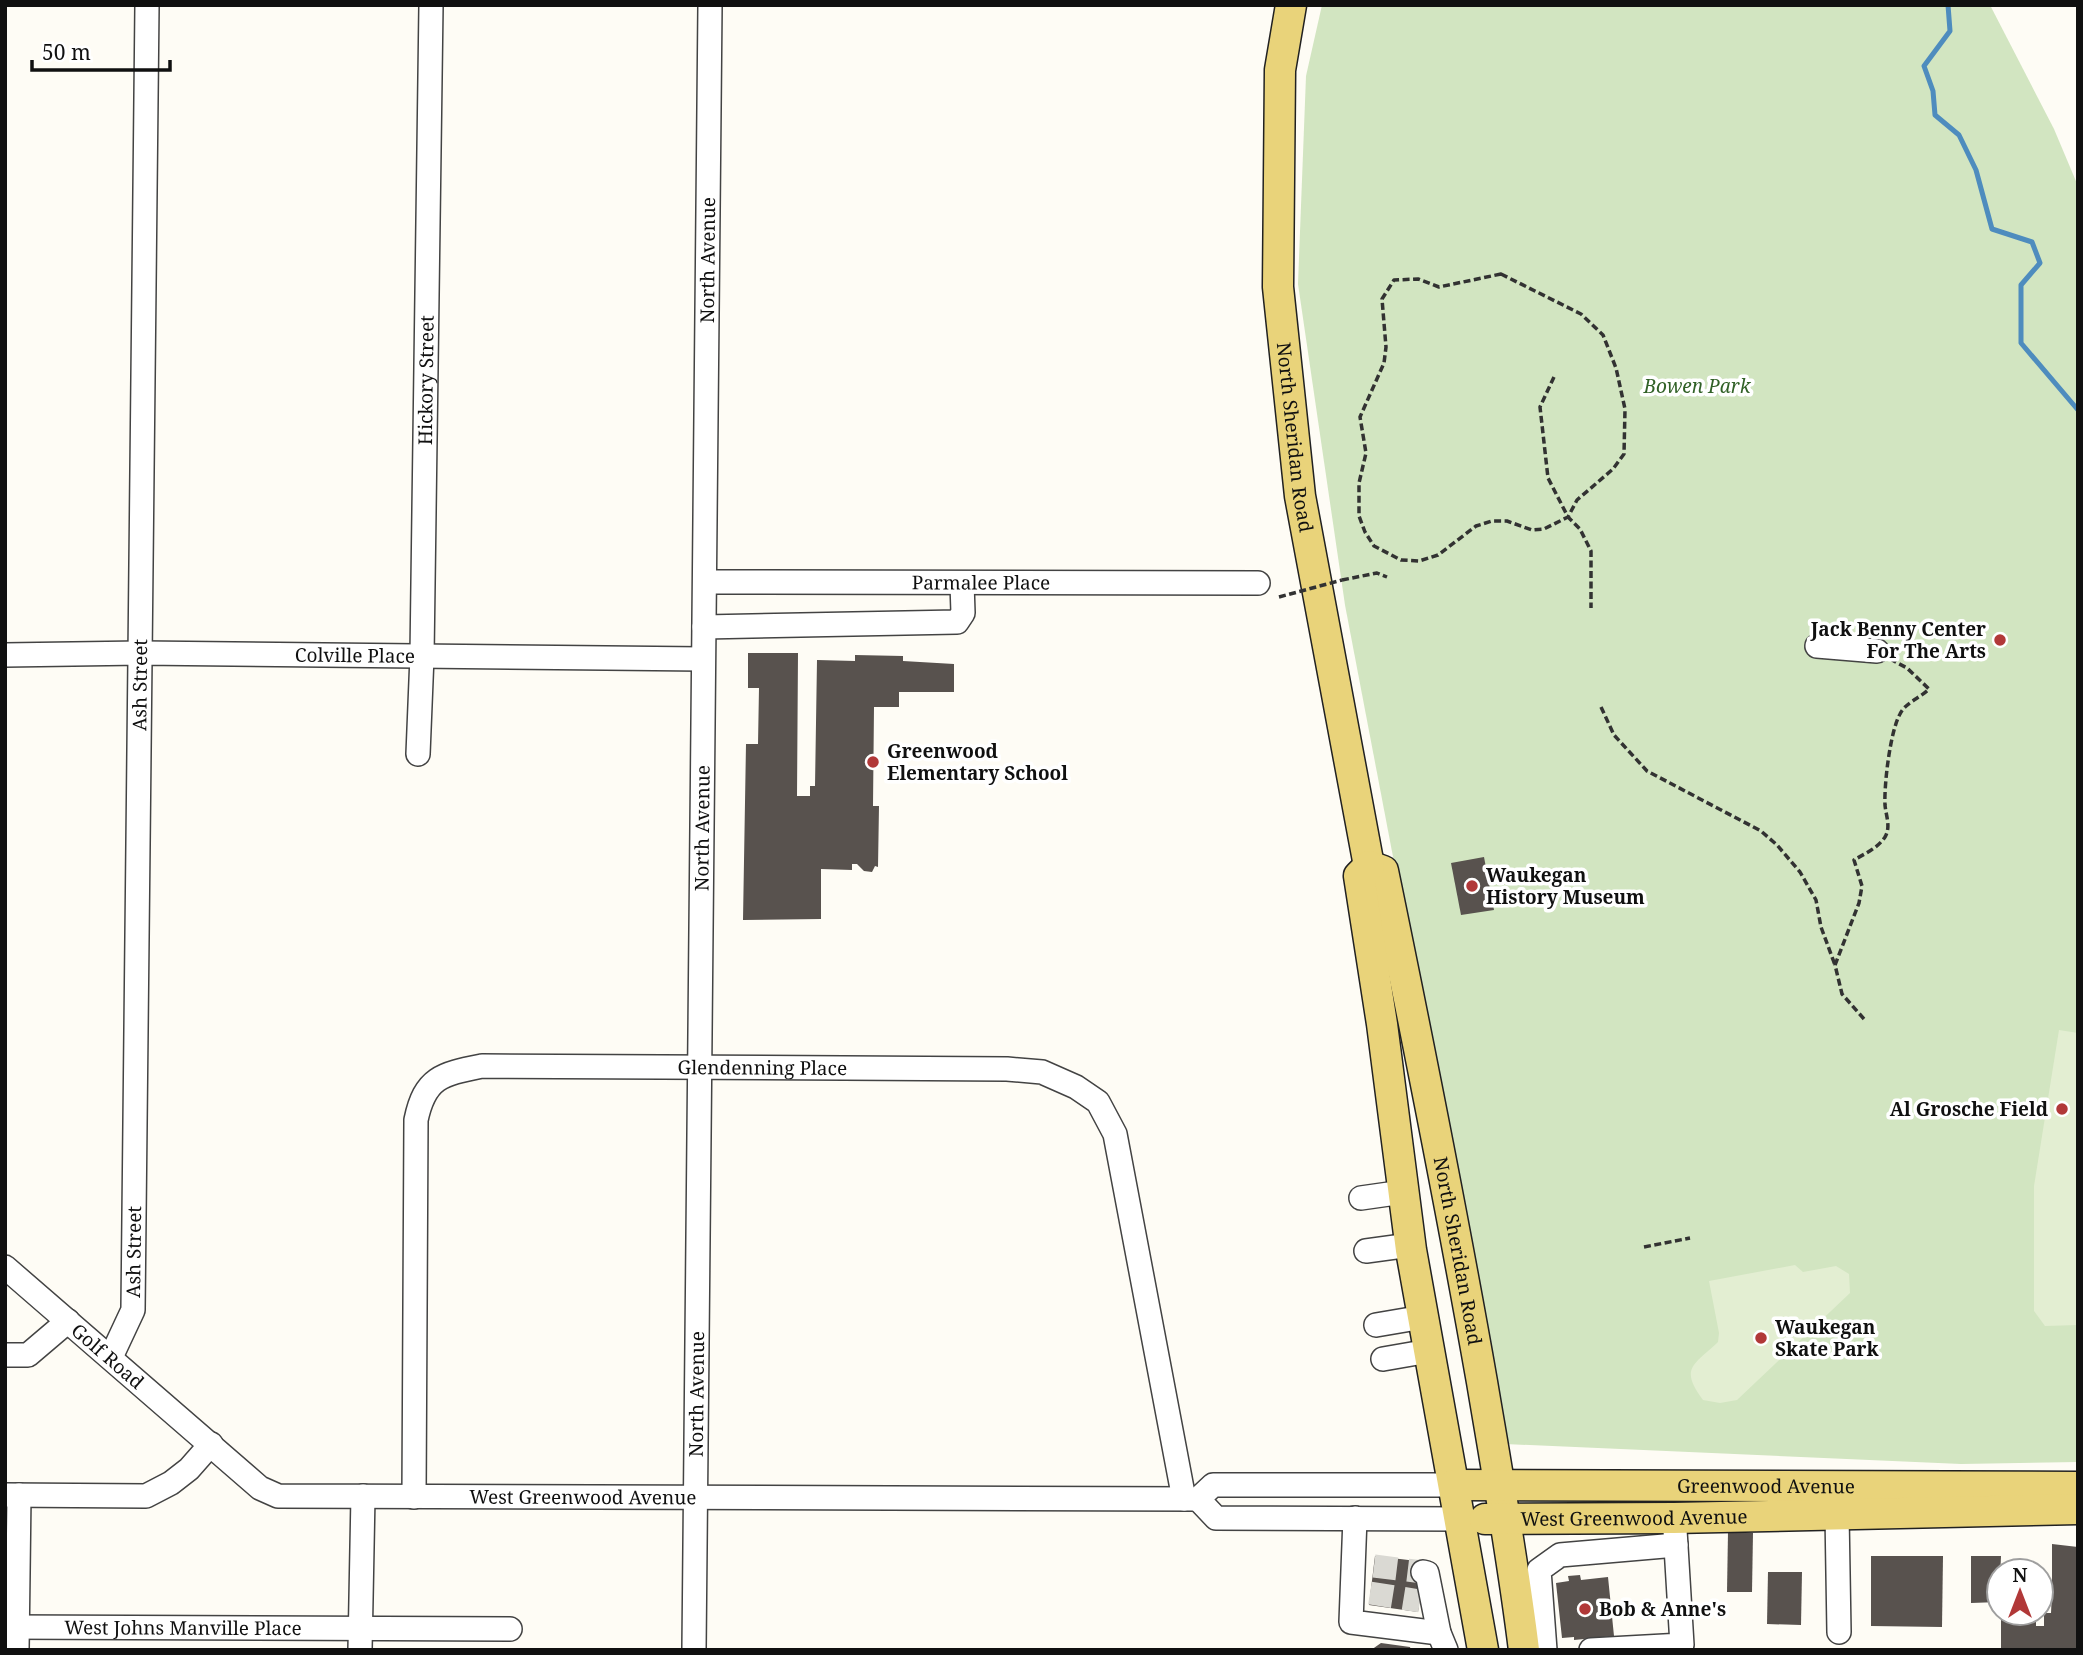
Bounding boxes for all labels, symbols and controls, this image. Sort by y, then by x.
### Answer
scale bar [32,28,170,72]
text: 50 m [42,38,91,66]
street label: North Avenue [694,197,721,323]
street label: Hickory Street [412,315,440,445]
street label: North Sheridan Road [1271,341,1320,535]
park label: Bowen Park [1642,373,1752,399]
street label: Parmalee Place [912,569,1050,596]
place label: Jack Benny Center For The Arts [1810,616,1986,664]
marker: Jack Benny Center For The Arts [1992,632,2008,648]
street label: Ash Street [126,638,153,731]
street label: Colville Place [295,642,415,669]
place label: Greenwood Elementary School [887,738,1068,786]
marker: Greenwood Elementary School [865,754,881,770]
street label: North Avenue [688,765,716,891]
place label: Waukegan History Museum [1486,862,1645,910]
marker: Waukegan History Museum [1464,878,1480,894]
street label: Glendenning Place [678,1054,847,1081]
place label: Al Grosche Field [1890,1096,2049,1122]
marker: Al Grosche Field [2054,1101,2070,1117]
street label: North Sheridan Road [1428,1154,1488,1347]
street label: Ash Street [120,1205,147,1298]
place label: Waukegan Skate Park [1775,1314,1879,1362]
street label: Golf Road [66,1317,150,1395]
marker: Waukegan Skate Park [1753,1330,1769,1346]
street label: North Avenue [683,1331,710,1457]
street label: Greenwood Avenue [1677,1473,1855,1499]
street label: West Greenwood Avenue [469,1484,697,1510]
street label: West Greenwood Avenue [1520,1503,1748,1532]
north arrow [1985,1557,2055,1627]
text: N [2013,1562,2028,1588]
place label: Bob & Anne's [1599,1596,1726,1622]
marker: Bob & Anne's [1577,1601,1593,1617]
street label: West Johns Manville Place [64,1614,302,1641]

